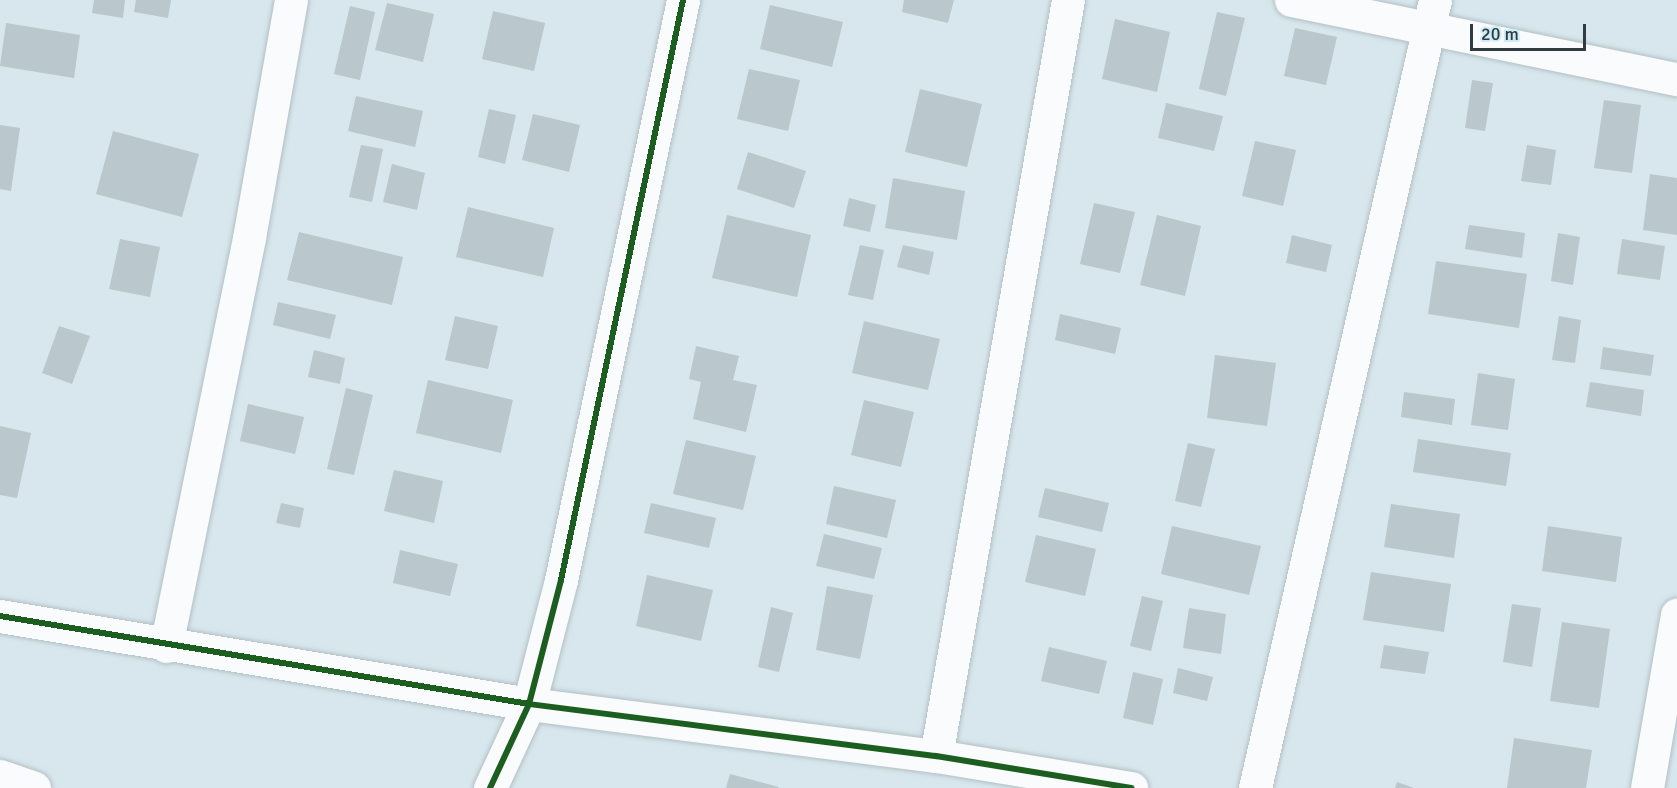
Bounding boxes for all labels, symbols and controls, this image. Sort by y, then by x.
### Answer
scale bar [1473,12,1588,50]
text: 20 m [1481,23,1519,45]

